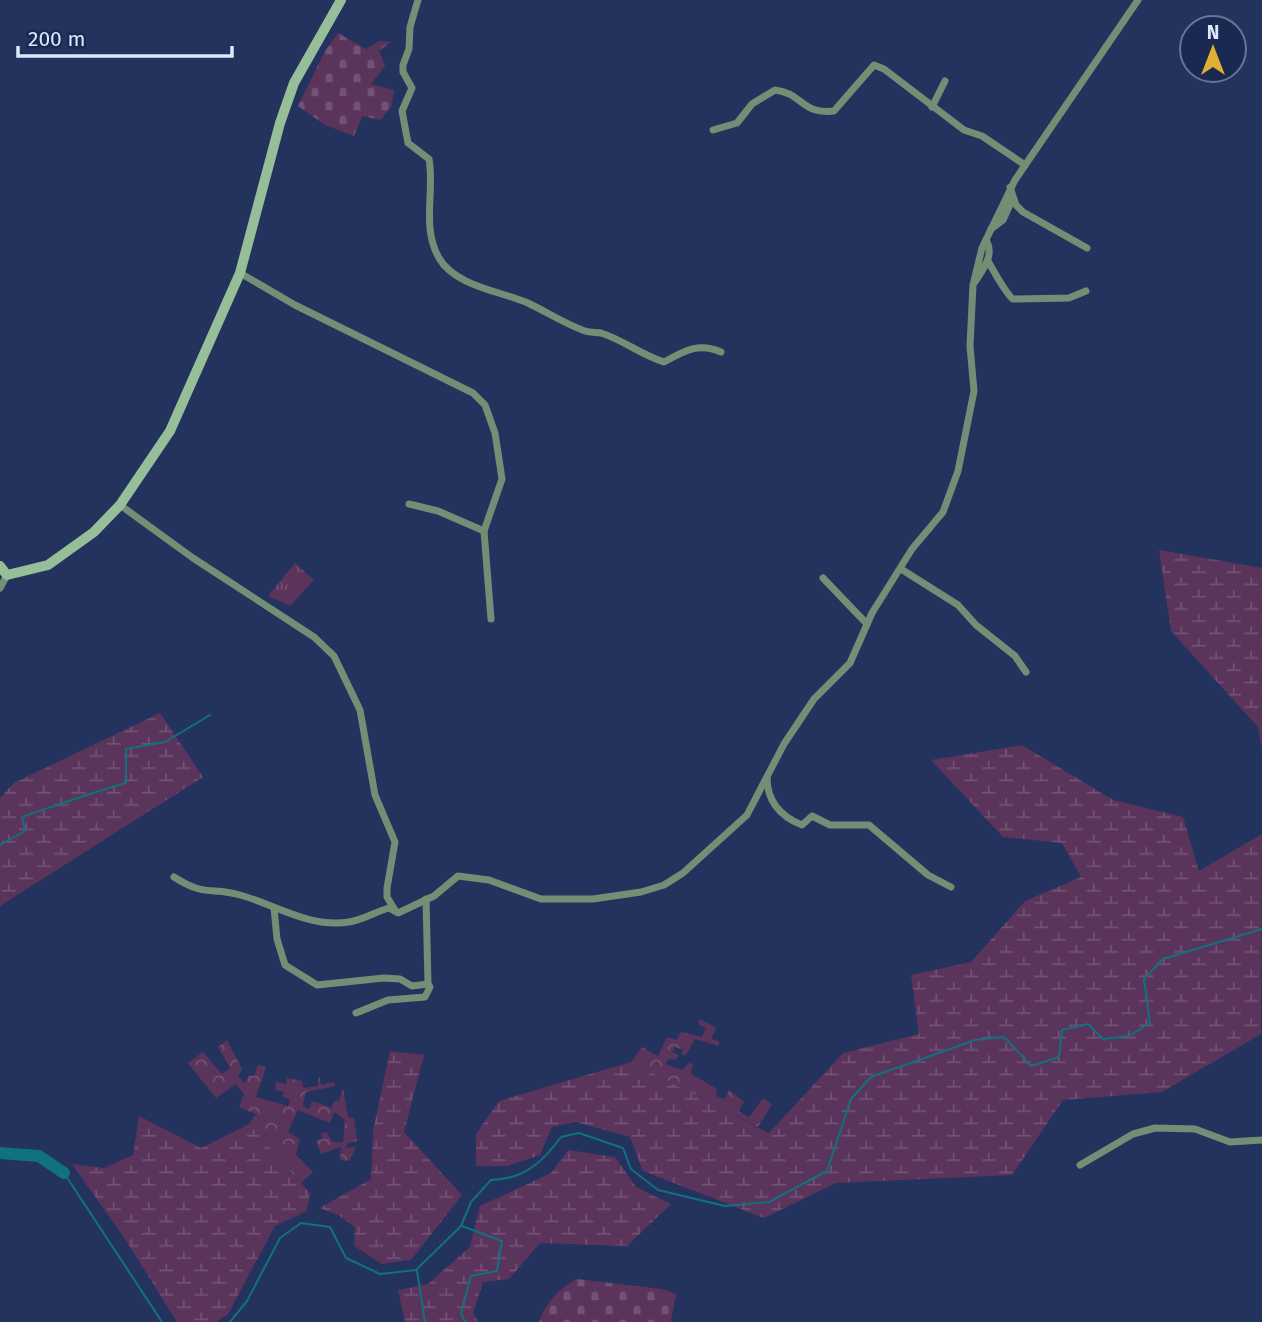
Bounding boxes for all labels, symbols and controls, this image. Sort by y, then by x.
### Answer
scale bar [18,14,231,58]
north arrow [1178,14,1248,84]
text: N [1207,21,1219,44]
text: 200 m [28,26,85,52]

